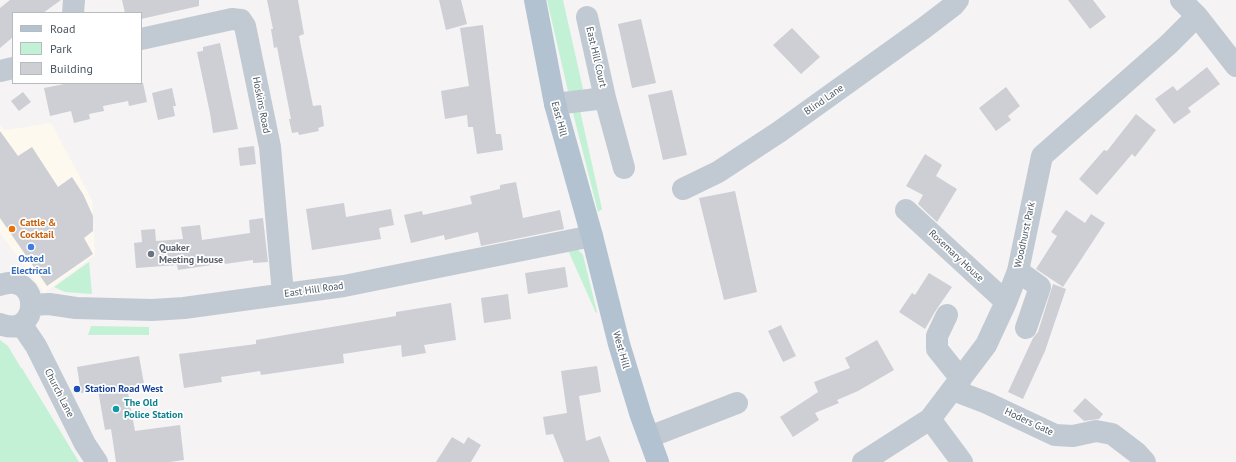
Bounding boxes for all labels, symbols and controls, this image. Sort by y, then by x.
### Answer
legend [12,12,142,84]
text: Road [50,21,75,36]
street label: East Hill Court [583,26,609,88]
text: Park [50,41,72,56]
text: Building [50,61,93,76]
street label: Hoskins Road [250,76,272,134]
street label: Blind Lane [802,82,846,118]
street label: East Hill [549,100,569,138]
street label: Woodhurst Park [1012,201,1038,269]
place label: Cattle & Cocktail [20,217,56,240]
marker: Cattle & Cocktail [7,224,17,234]
street label: Rosemary House [926,228,986,284]
marker: Oxted Electrical [26,242,36,252]
place label: Quaker Meeting House [159,242,223,266]
marker: Quaker Meeting House [146,249,156,259]
place label: Oxted Electrical [11,253,51,276]
street label: East Hill Road [284,280,344,300]
street label: West Hill [610,330,632,370]
street label: Church Lane [42,367,76,419]
place label: Station Road West [85,383,163,395]
marker: Station Road West [72,384,82,394]
place label: The Old Police Station [124,397,183,420]
marker: The Old Police Station [111,404,121,414]
street label: Hoders Gate [1003,406,1055,438]

